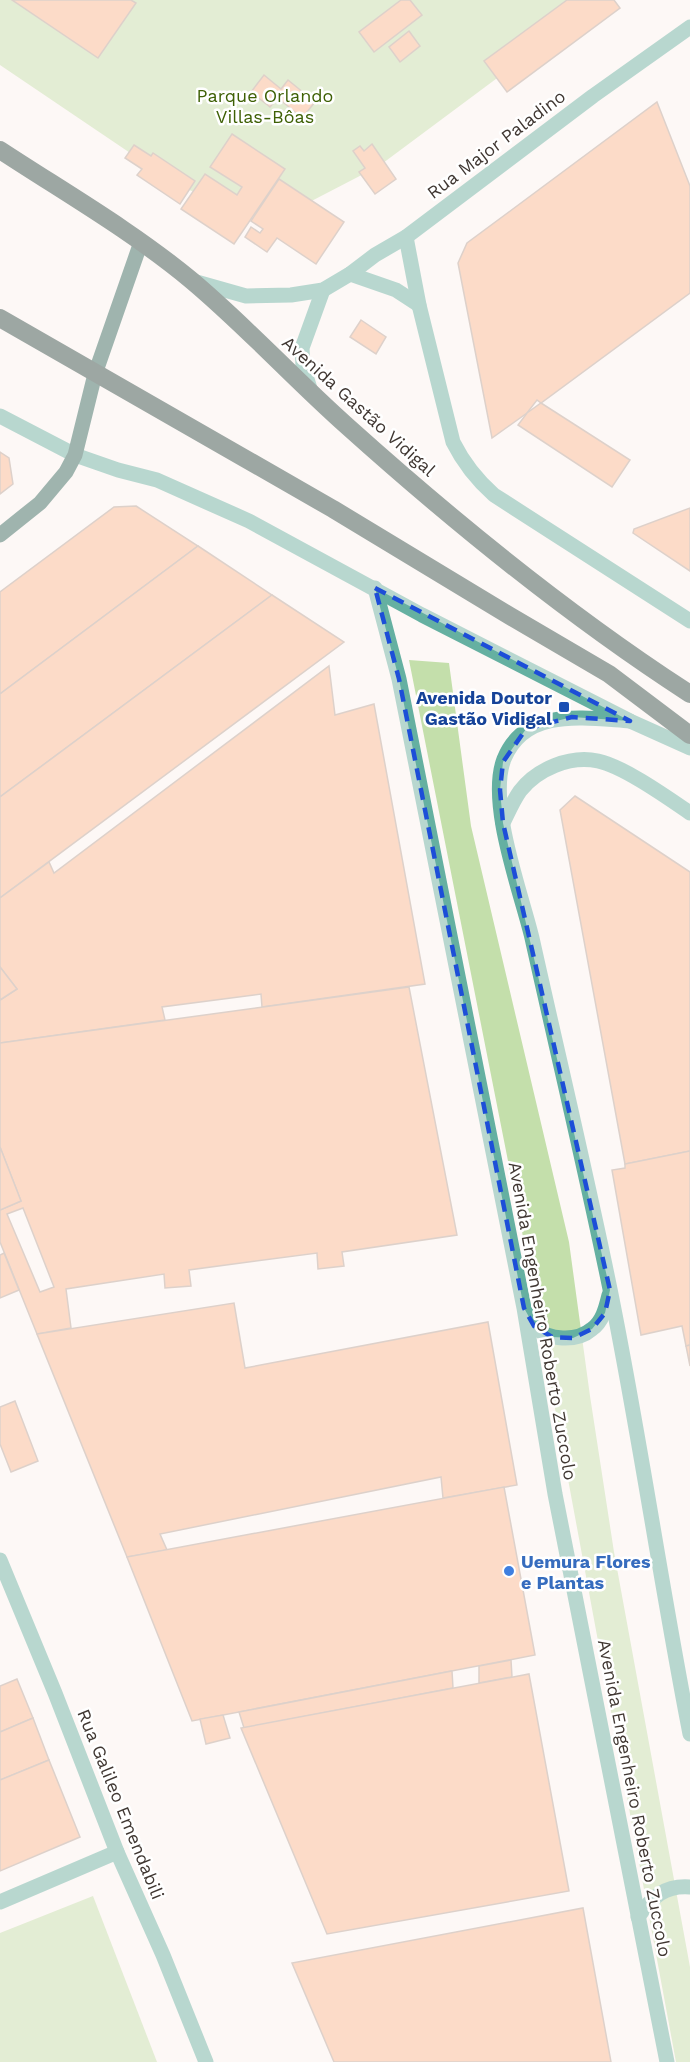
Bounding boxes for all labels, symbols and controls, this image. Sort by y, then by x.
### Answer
park label: Parque Orlando Villas-Bôas [197,85,333,127]
street label: Rua Major Paladino [423,85,569,203]
street label: Avenida Gastão Vidigal [278,332,440,481]
place label: Avenida Doutor Gastão Vidigal [416,687,552,729]
marker: Avenida Doutor Gastão Vidigal [557,700,571,714]
street label: Avenida Engenheiro Roberto Zuccolo [505,1160,581,1482]
place label: Uemura Flores e Plantas [521,1551,651,1593]
marker: Uemura Flores e Plantas [502,1564,516,1578]
street label: Avenida Engenheiro Roberto Zuccolo [594,1637,676,1959]
street label: Rua Galileo Emendabili [73,1706,169,1902]

